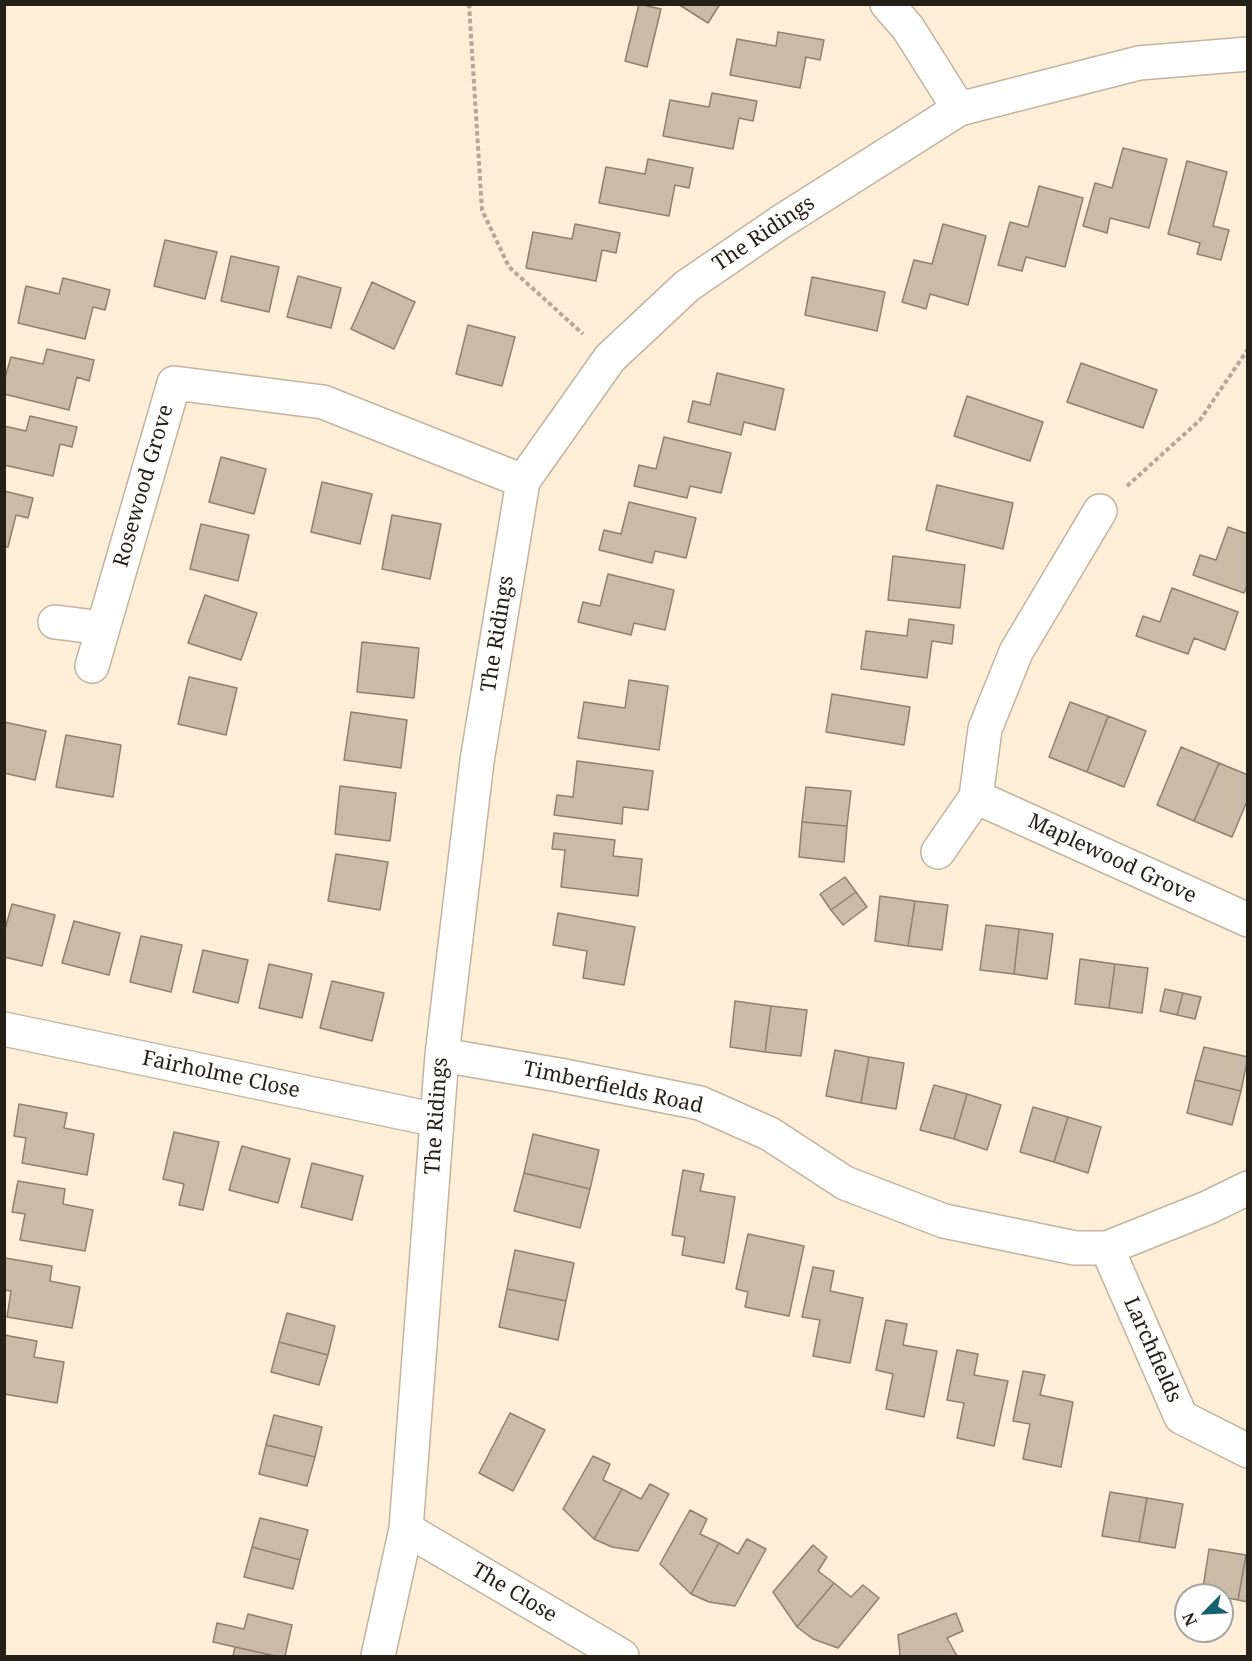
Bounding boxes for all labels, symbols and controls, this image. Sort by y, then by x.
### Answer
street label: The Ridings [708,191,820,277]
street label: Rosewood Grove [109,402,179,570]
street label: The Ridings [476,574,520,694]
street label: Maplewood Grove [1024,809,1200,909]
street label: Fairholme Close [140,1046,302,1104]
street label: The Ridings [420,1057,454,1175]
street label: Timberfields Road [521,1057,705,1119]
street label: Larchfields [1118,1293,1186,1407]
street label: The Close [467,1558,561,1628]
north arrow [1174,1583,1234,1643]
text: N [1177,1609,1202,1630]

